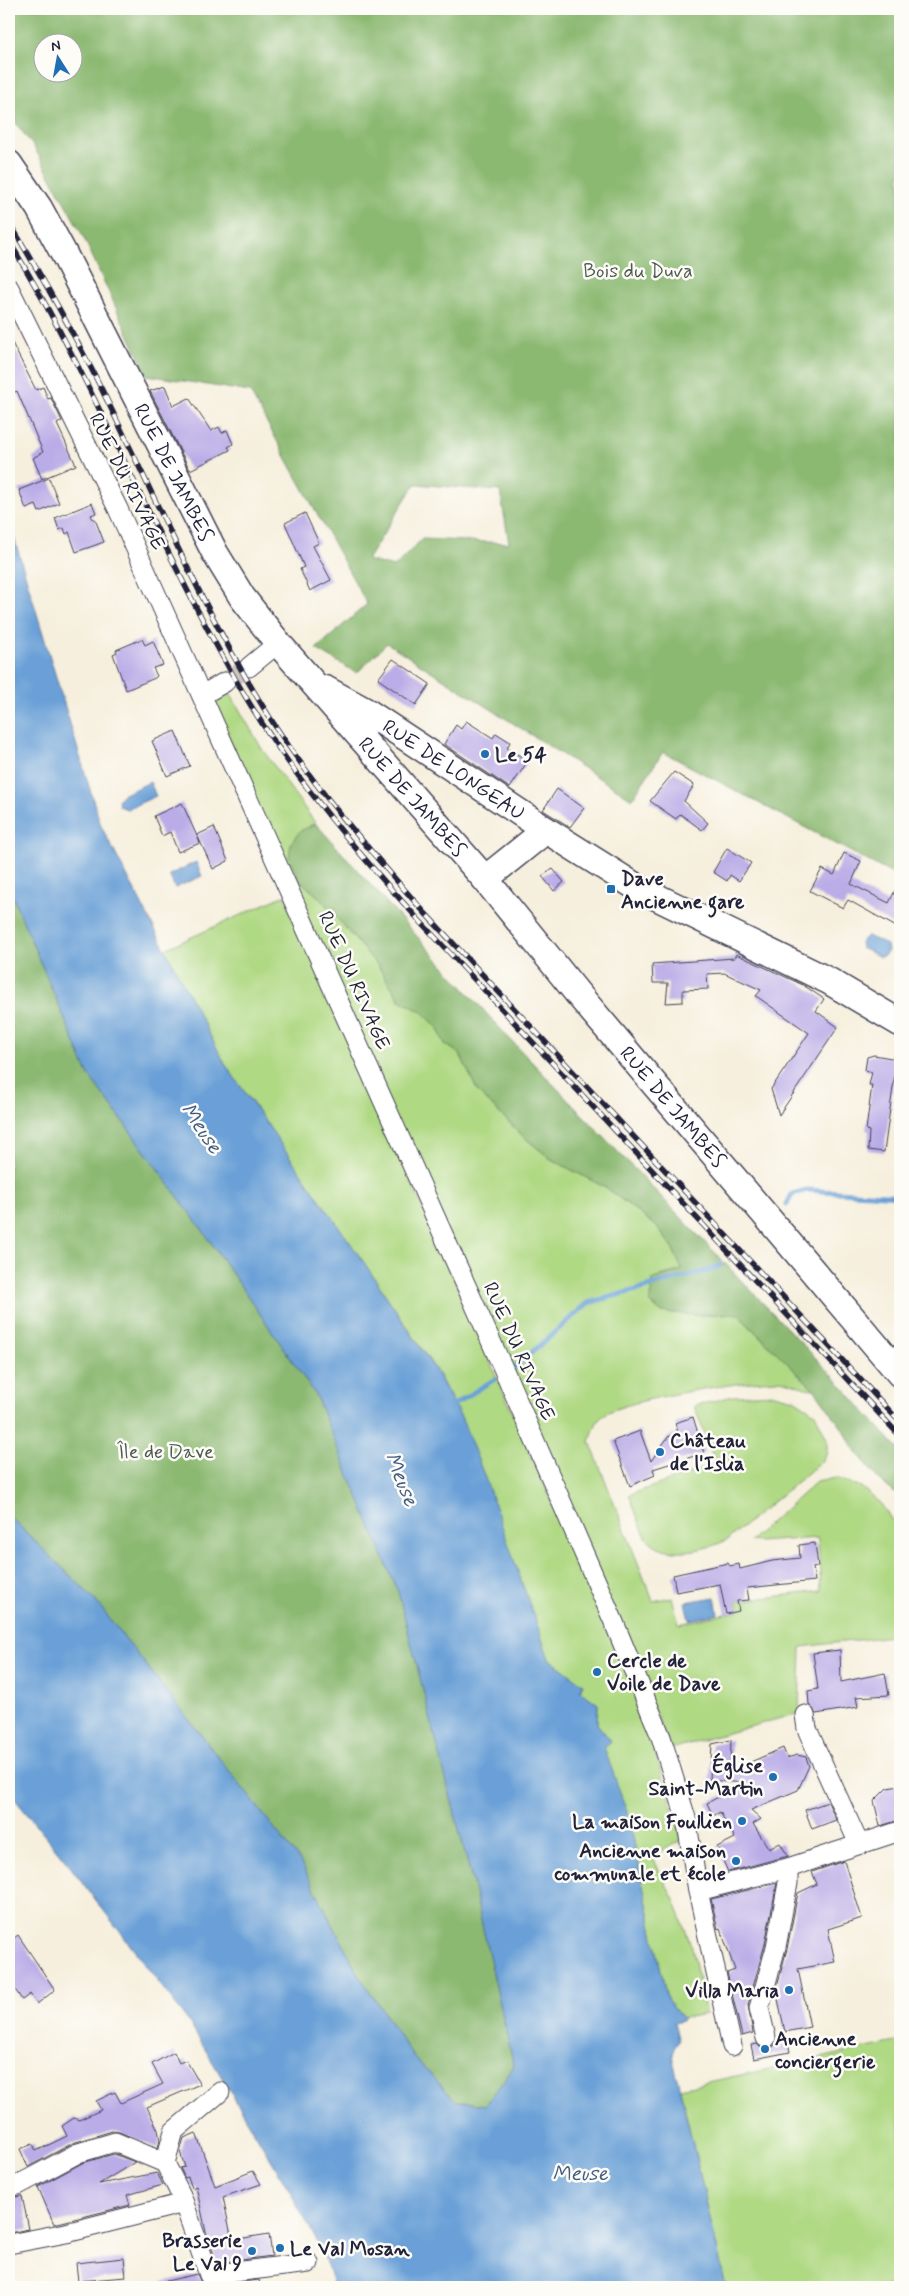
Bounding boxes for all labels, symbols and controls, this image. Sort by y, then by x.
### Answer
north arrow [32,32,82,82]
text: N [49,36,62,56]
park label: Bois du Duva [583,258,693,285]
street label: RUE DE JAMBES [127,399,219,547]
street label: RUE DU RIVAGE [82,409,171,555]
street label: RUE DE LONGEAU [377,714,530,827]
street label: RUE DE JAMBES [352,732,472,863]
place label: Le 54 [495,742,548,769]
marker: Le 54 [479,748,491,760]
place label: Dave Ancienne gare [621,866,745,918]
marker: Dave Ancienne gare [605,883,617,895]
street label: RUE DU RIVAGE [311,907,396,1054]
street label: RUE DE JAMBES [613,1041,732,1174]
water label: Meuse [174,1098,229,1160]
street label: RUE DU RIVAGE [476,1278,561,1425]
place label: Château de l'Islia [670,1428,746,1478]
park label: Île de Dave [116,1439,214,1466]
marker: Château de l'Islia [654,1446,666,1458]
water label: Meuse [378,1448,425,1511]
place label: Cercle de Voile de Dave [607,1648,721,1698]
marker: Cercle de Voile de Dave [591,1666,603,1678]
place label: Église Saint-Martin [648,1752,763,1803]
marker: Église Saint-Martin [767,1771,779,1783]
place label: La maison Foullien [572,1809,732,1836]
marker: La maison Foullien [736,1815,748,1827]
place label: Ancienne maison communale et école [554,1838,726,1888]
marker: Ancienne maison communale et école [730,1855,742,1867]
place label: Villa Maria [685,1978,779,2005]
marker: Villa Maria [783,1984,795,1996]
place label: Ancienne conciergerie [775,2026,876,2078]
marker: Ancienne conciergerie [759,2043,771,2055]
water label: Meuse [552,2160,609,2188]
place label: Brasserie Le Val 9 [162,2228,242,2278]
place label: Le Val Mosan [290,2236,410,2263]
marker: Le Val Mosan [274,2242,286,2254]
marker: Brasserie Le Val 9 [246,2245,258,2257]

